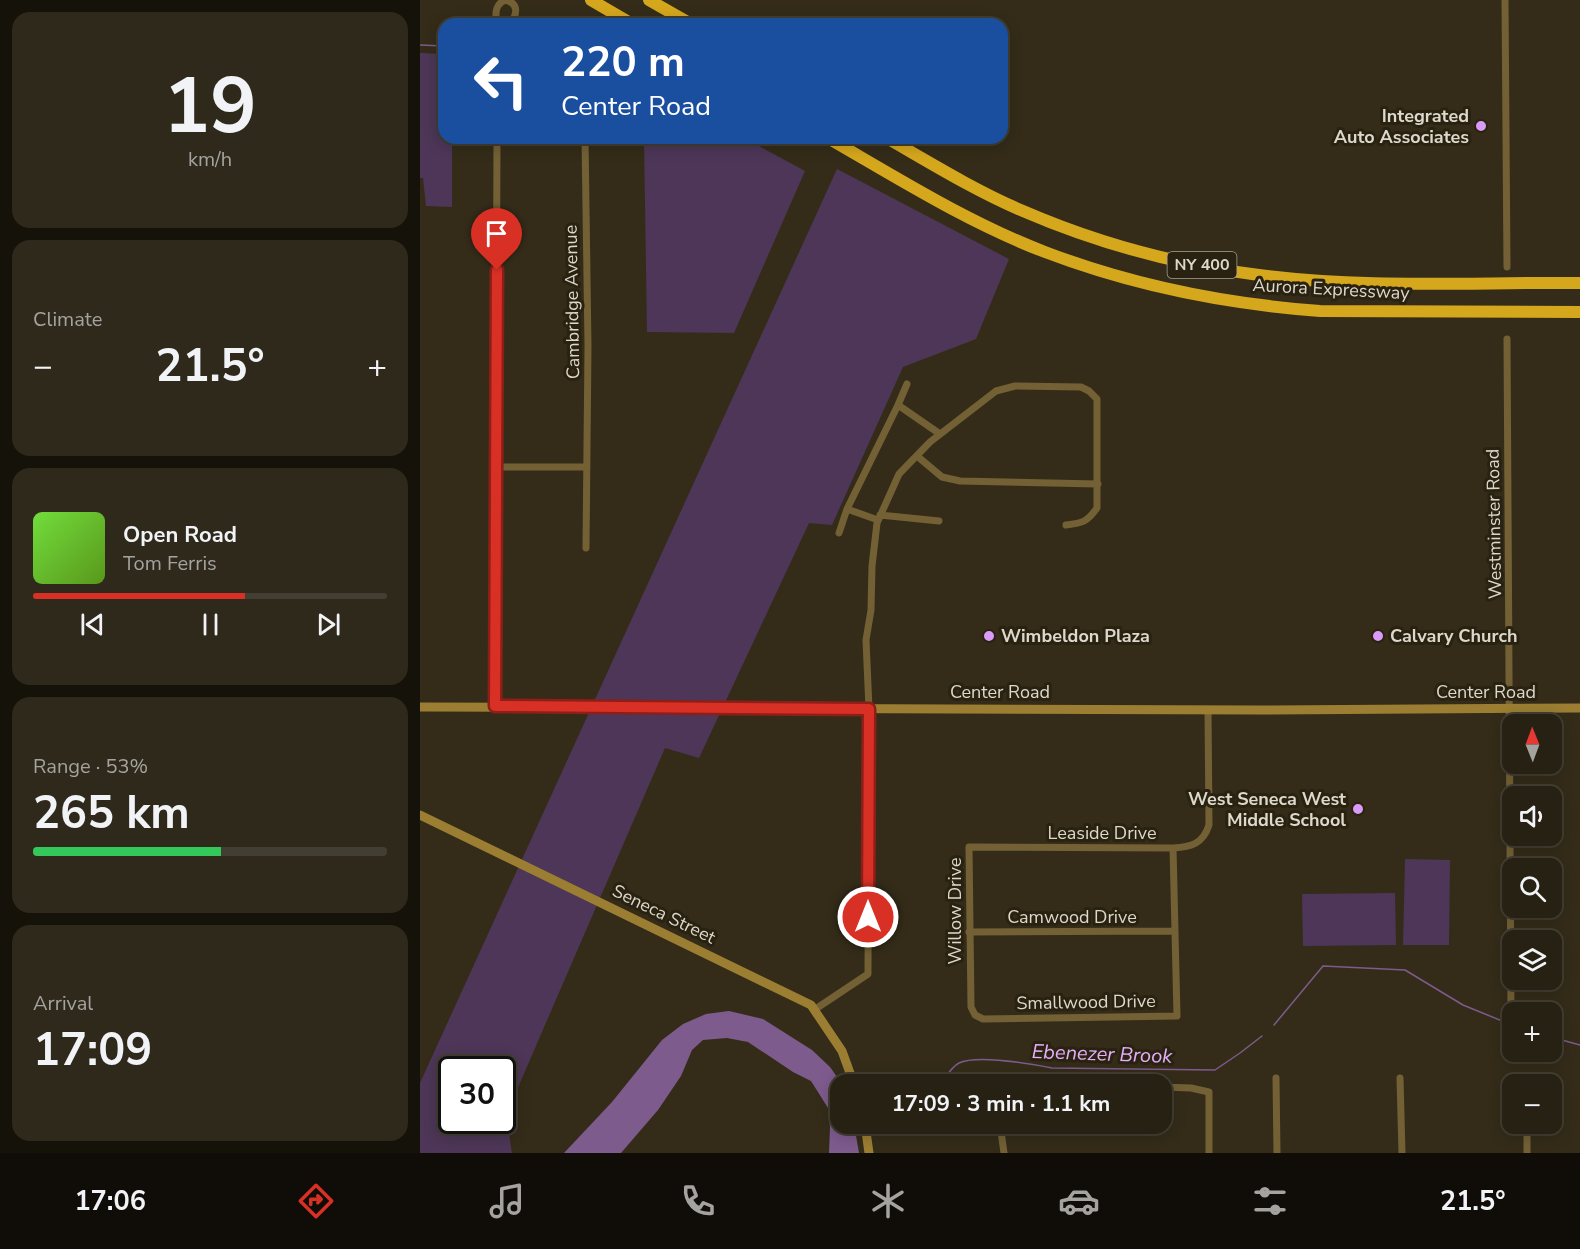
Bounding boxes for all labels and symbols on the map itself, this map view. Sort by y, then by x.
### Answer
place label: Integrated Auto Associates [1334,104,1469,149]
marker: Integrated Auto Associates [1474,119,1488,133]
pin [471,208,522,270]
street label: Cambridge Avenue [559,225,585,379]
road number: NY 400 [1168,252,1236,278]
street label: Aurora Expressway [1252,273,1411,305]
street label: Westminster Road [1481,449,1507,599]
place label: Wimbeldon Plaza [1001,624,1150,648]
place label: Calvary Church [1390,624,1517,648]
marker: Wimbeldon Plaza [982,629,996,643]
marker: Calvary Church [1371,629,1385,643]
street label: Center Road [950,680,1050,704]
street label: Center Road [1436,680,1536,704]
north arrow [1502,714,1562,774]
place label: West Seneca West Middle School [1188,787,1346,832]
marker: West Seneca West Middle School [1351,802,1365,816]
street label: Leaside Drive [1047,821,1157,845]
street label: Willow Drive [943,858,967,964]
street label: Seneca Street [608,879,720,950]
position arrow [836,885,900,949]
street label: Camwood Drive [1007,905,1137,929]
street label: Smallwood Drive [1016,989,1156,1015]
water label: Ebenezer Brook [1031,1038,1174,1070]
speed limit sign: 30 [438,1056,516,1134]

